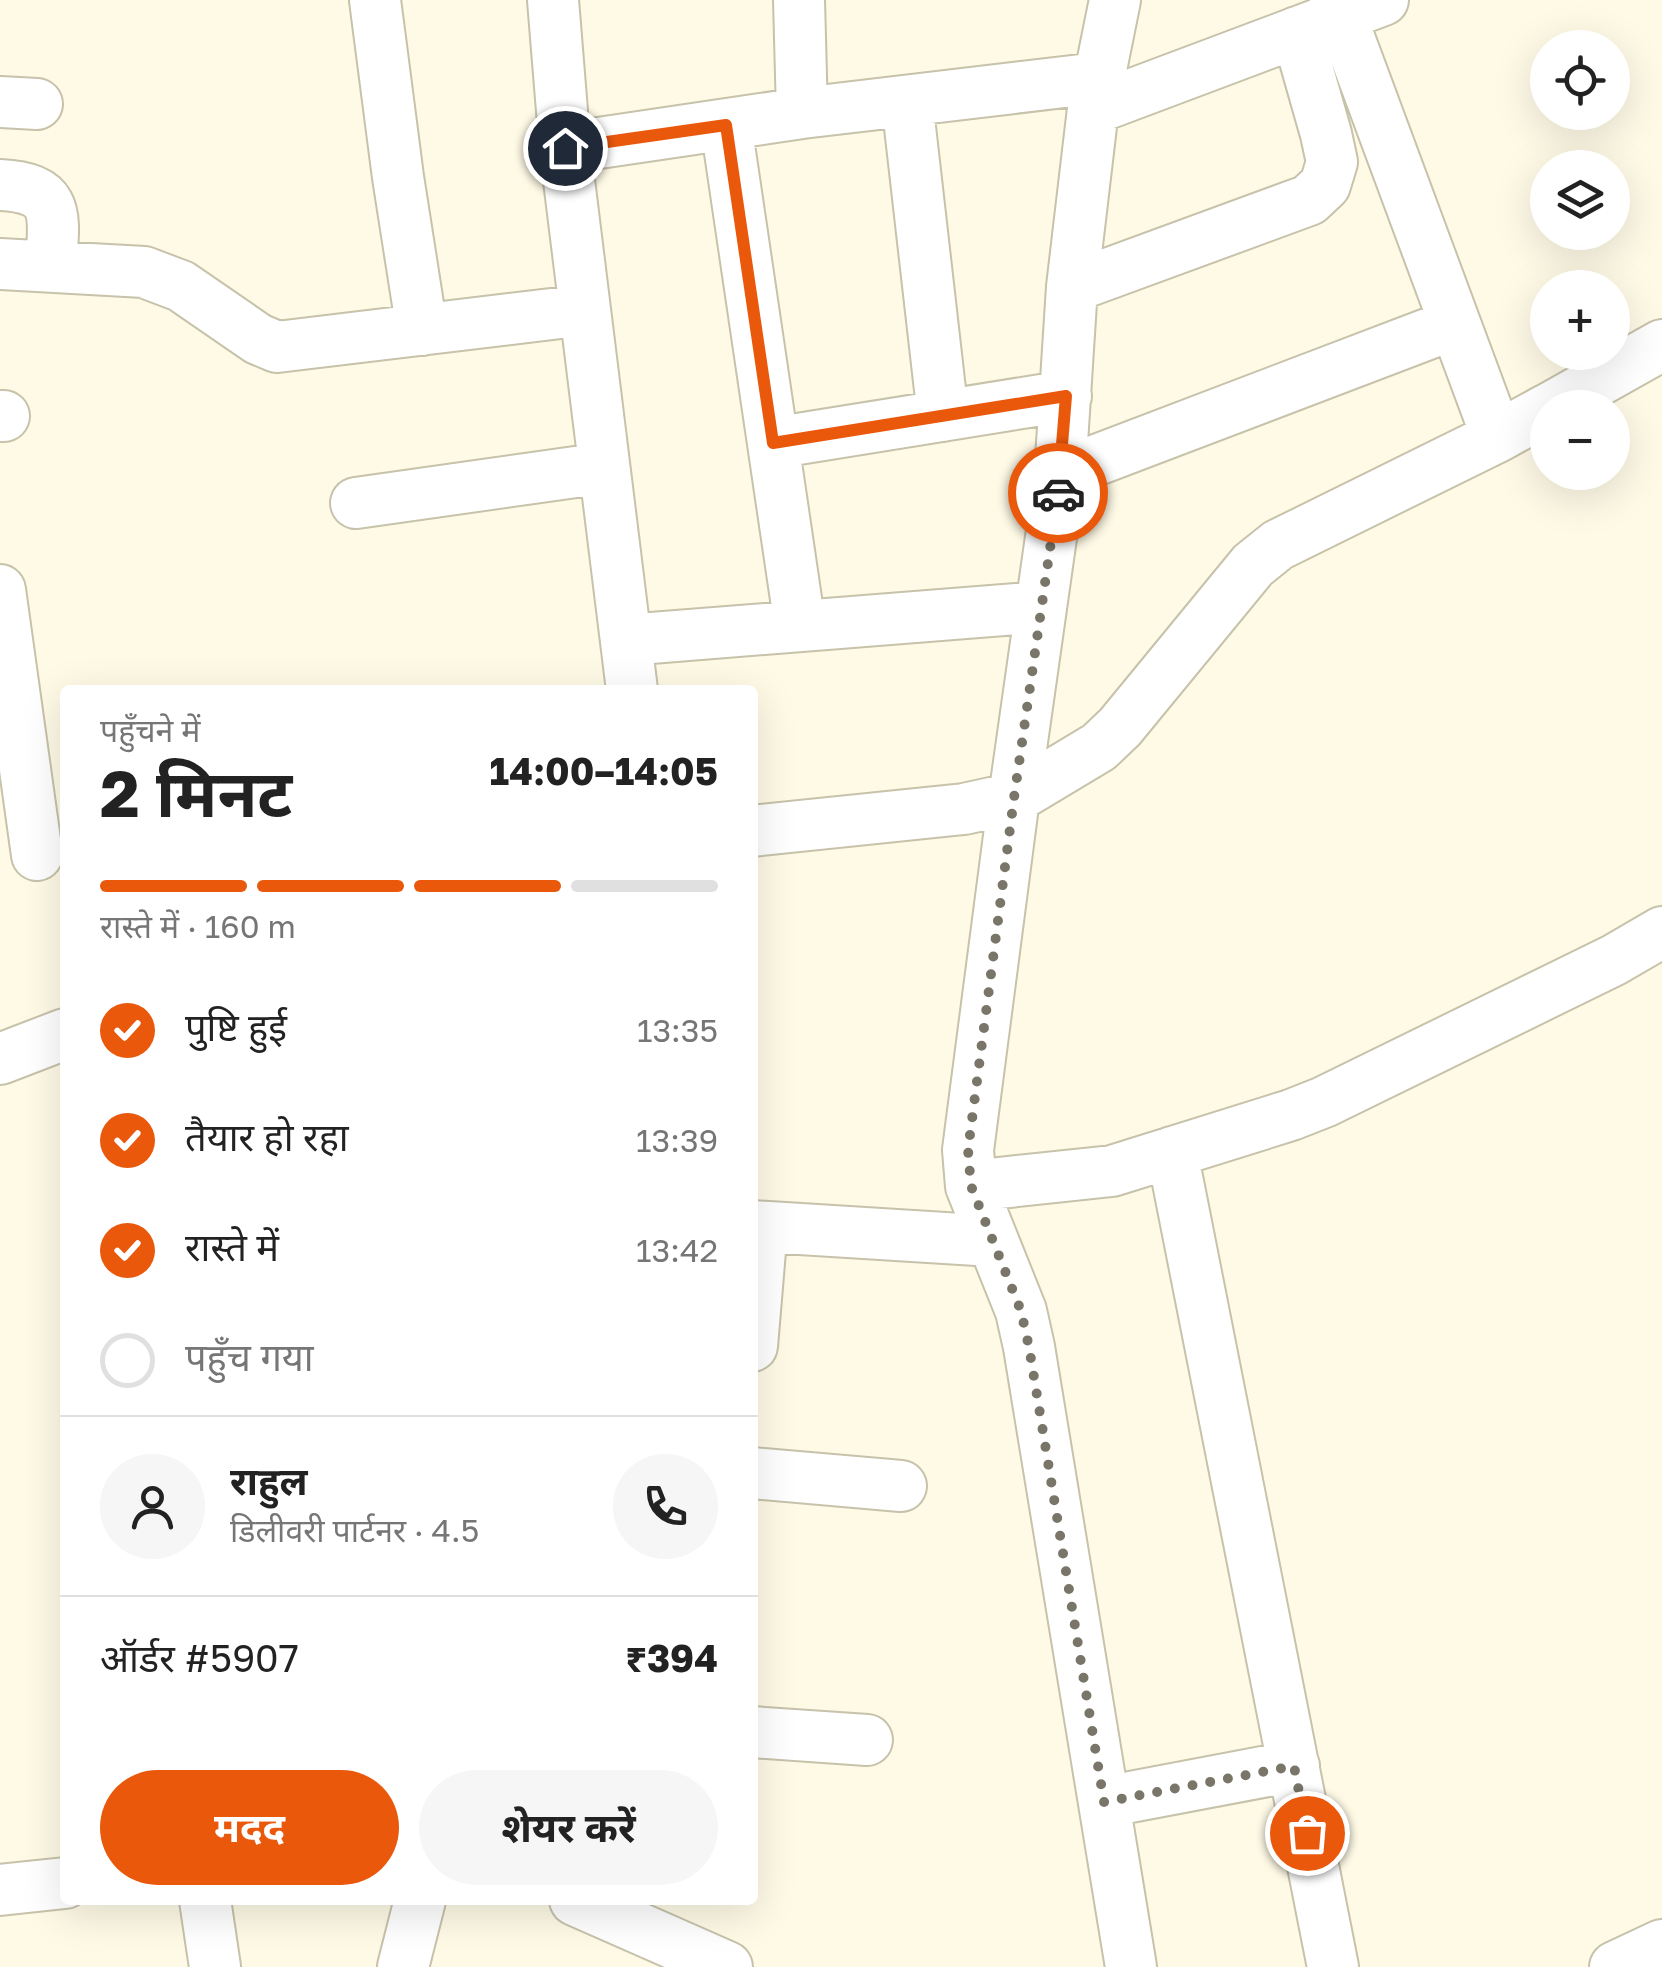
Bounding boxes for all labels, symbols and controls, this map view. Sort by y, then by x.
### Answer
map controls [1530,30,1630,490]
button: locate [1530,30,1630,130]
pin [523,106,608,191]
icon: home [538,121,593,176]
button: layers [1530,150,1630,250]
button: + [1530,270,1630,370]
button: − [1530,390,1630,490]
courier [1008,443,1108,543]
icon: car [1031,466,1086,521]
text: पहुँचने में [100,711,200,749]
text: 14:00–14:05 [490,748,718,793]
text: 2 मिनट [100,753,292,831]
text: रास्ते में · 160 m [100,907,296,945]
icon: check [100,1003,155,1058]
text: पुष्टि हुई [185,1004,287,1049]
text: 13:35 [637,1011,718,1049]
icon: check [100,1113,155,1168]
text: तैयार हो रहा [185,1114,349,1159]
text: 13:39 [636,1121,718,1159]
icon: check [100,1223,155,1278]
text: रास्ते में [185,1224,279,1269]
text: 13:42 [636,1231,718,1269]
text: पहुँच गया [185,1334,314,1379]
button: person [100,1454,205,1559]
button: phone [613,1454,718,1559]
text: राहुल [230,1458,307,1503]
text: डिलीवरी पार्टनर · 4.5 [230,1511,479,1549]
text: ऑर्डर #5907 [100,1635,299,1680]
text: ₹394 [625,1635,718,1680]
button: मदद [100,1770,399,1885]
button: शेयर करें [419,1770,718,1885]
pin [1265,1791,1350,1876]
icon: bag [1280,1806,1335,1861]

